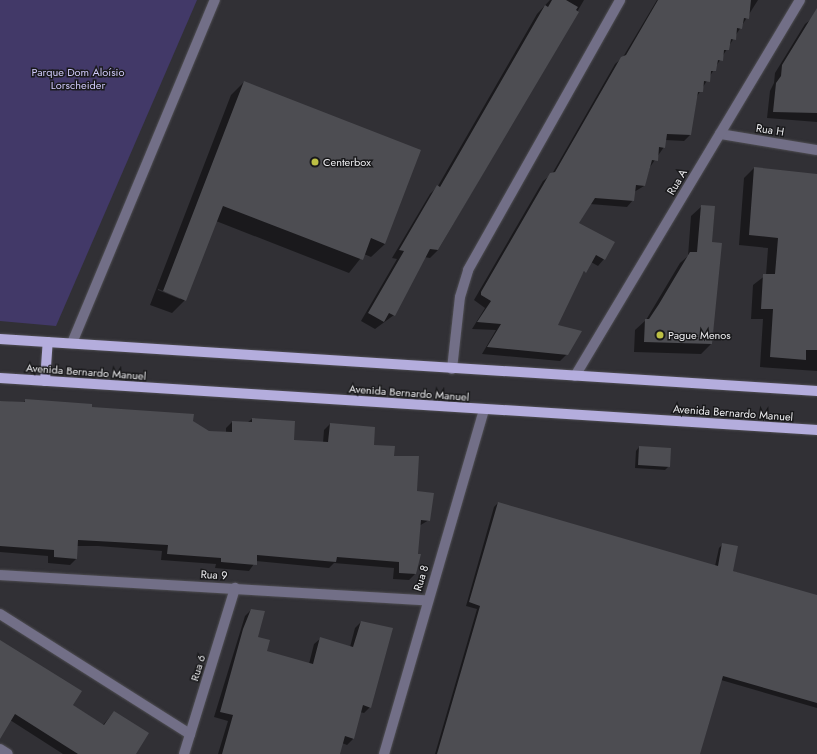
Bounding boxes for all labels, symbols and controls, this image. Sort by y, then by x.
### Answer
park label: Parque Dom Aloísio Lorscheider [32,66,124,92]
street label: Rua H [755,121,785,139]
place label: Centerbox [323,155,371,169]
marker: Centerbox [310,157,320,167]
street label: Rua A [664,167,690,197]
place label: Pague Menos [668,328,731,342]
marker: Pague Menos [655,330,665,340]
street label: Avenida Bernardo Manuel [25,361,147,383]
street label: Avenida Bernardo Manuel [348,382,470,404]
street label: Avenida Bernardo Manuel [672,402,794,424]
street label: Rua 8 [411,563,431,593]
street label: Rua 9 [200,568,228,582]
street label: Rua 6 [188,653,208,683]

